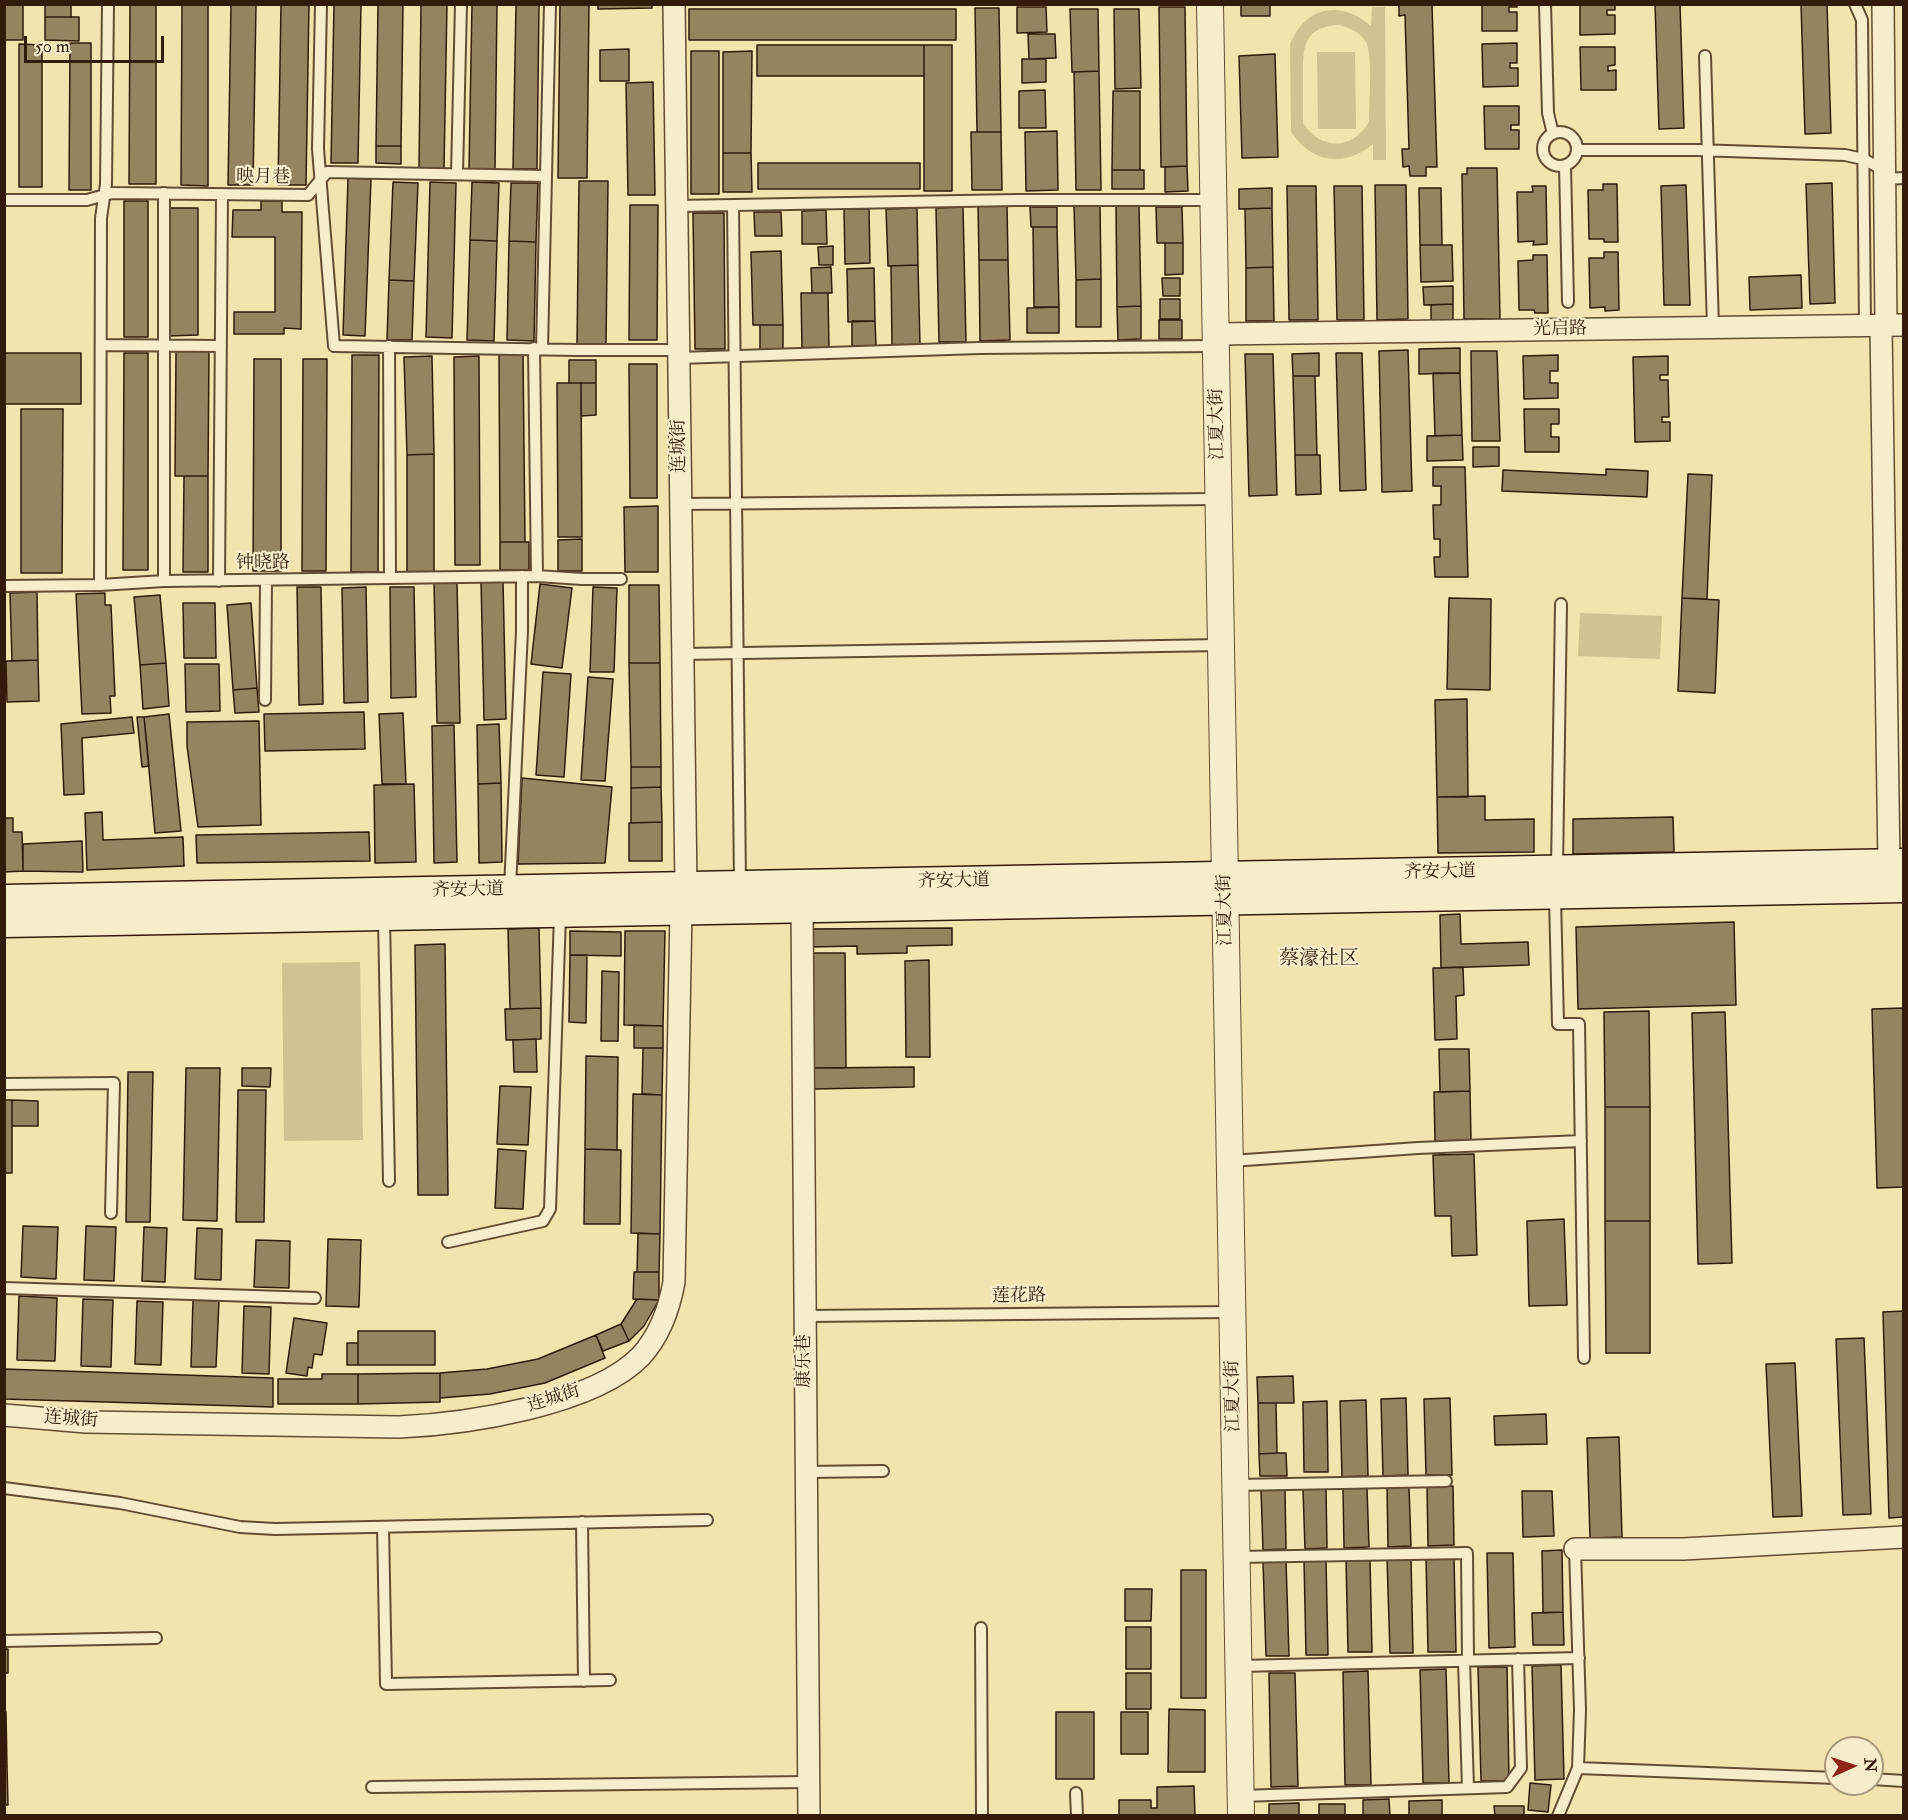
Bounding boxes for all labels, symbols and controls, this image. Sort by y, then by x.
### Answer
scale bar [27,24,166,62]
text: 50 m [35,35,70,58]
street label: 映月巷 [236,167,290,189]
street label: 光启路 [1533,319,1587,341]
street label: 江夏大街 [1207,388,1229,460]
street label: 连城街 [669,419,691,473]
street label: 钟晓路 [236,553,290,575]
street label: 齐安大道 [1404,862,1476,884]
street label: 齐安大道 [918,871,990,893]
street label: 江夏大街 [1215,874,1237,946]
street label: 齐安大道 [432,880,504,902]
district label: 蔡濠社区 [1279,948,1359,972]
street label: 莲花路 [992,1286,1046,1308]
street label: 康乐巷 [794,1334,816,1388]
street label: 江夏大街 [1223,1360,1245,1432]
street label: 连城街 [525,1380,583,1418]
street label: 连城街 [43,1407,99,1433]
north arrow [1824,1736,1884,1796]
text: N [1860,1757,1880,1773]

